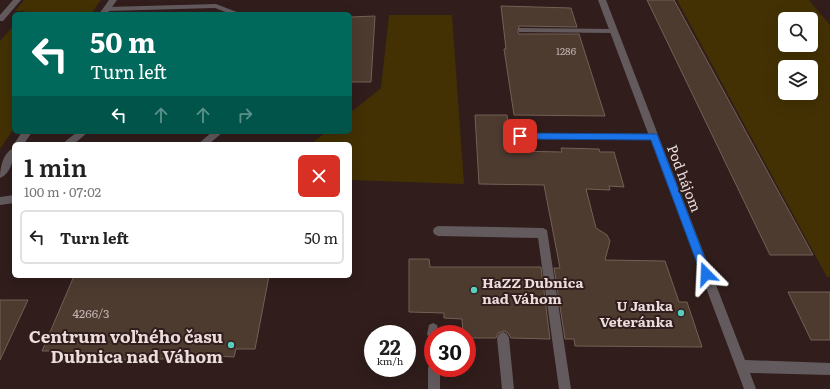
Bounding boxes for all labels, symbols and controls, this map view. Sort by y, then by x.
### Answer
map controls [778,12,818,100]
button: search [778,12,818,52]
text: 50 m [90,20,156,62]
icon: left [24,28,76,80]
house number: 1286 [556,43,577,58]
text: Turn left [90,58,167,85]
button: layers [778,60,818,100]
icon: left [108,104,130,126]
icon: ahead [150,104,172,126]
icon: ahead [192,104,214,126]
icon: right [234,104,256,126]
pin [503,119,537,153]
icon: arrive [509,125,531,147]
street label: Pod hájom [663,141,707,215]
text: 1 min [24,149,87,184]
button: close [298,155,340,197]
text: 100 m · 07:02 [24,182,101,201]
icon: left [26,226,48,248]
text: Turn left [60,226,129,249]
text: 50 m [304,226,338,249]
position arrow [685,253,727,295]
place label: HaZZ Dubnica nad Váhom [482,272,584,308]
marker: HaZZ Dubnica nad Váhom [469,285,479,295]
place label: U Janka Veteránka [600,295,674,331]
house number: 4266/3 [73,304,109,322]
marker: U Janka Veteránka [676,308,686,318]
place label: Centrum voľného času Dubnica nad Váhom [29,323,223,368]
speed limit sign: 30 [424,325,476,377]
text: 22 [379,331,401,361]
marker: Centrum voľného času Dubnica nad Váhom [226,340,236,350]
text: km/h [377,353,403,368]

